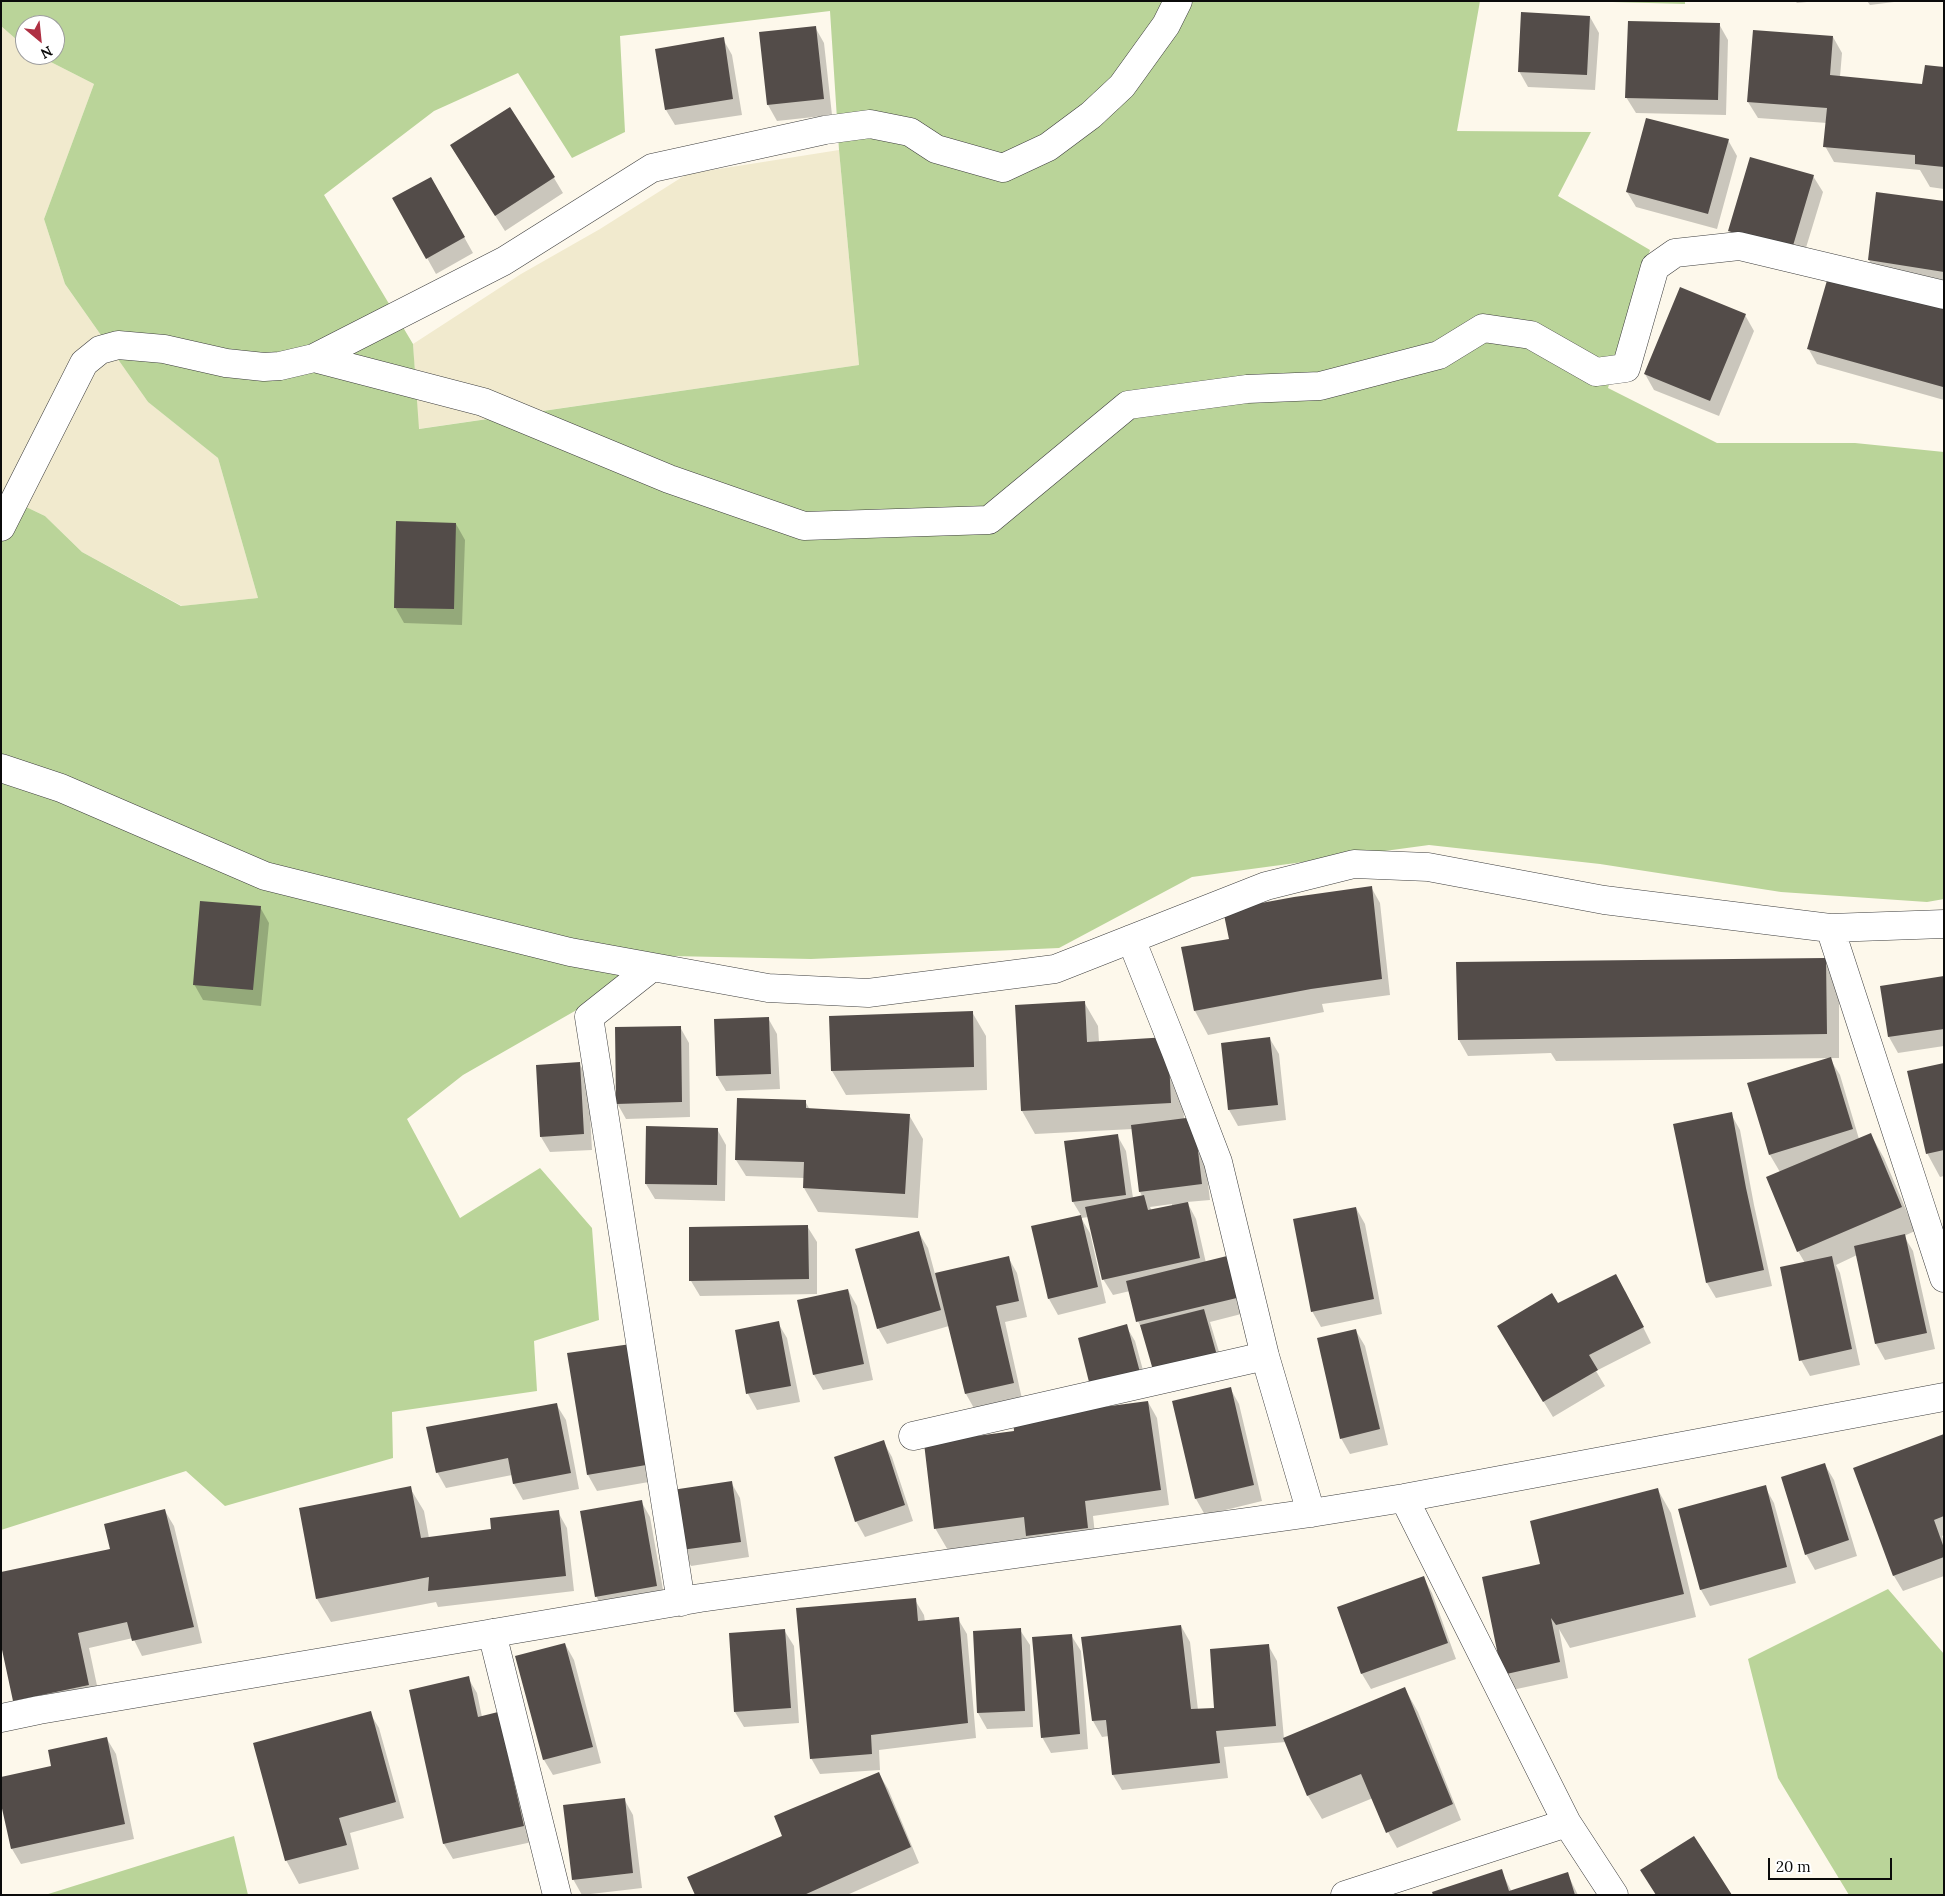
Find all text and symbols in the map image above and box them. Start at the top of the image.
north arrow [15,15,65,65]
text: N [38,42,56,63]
scale bar [1770,1848,1894,1880]
text: 20 m [1776,1857,1811,1876]

